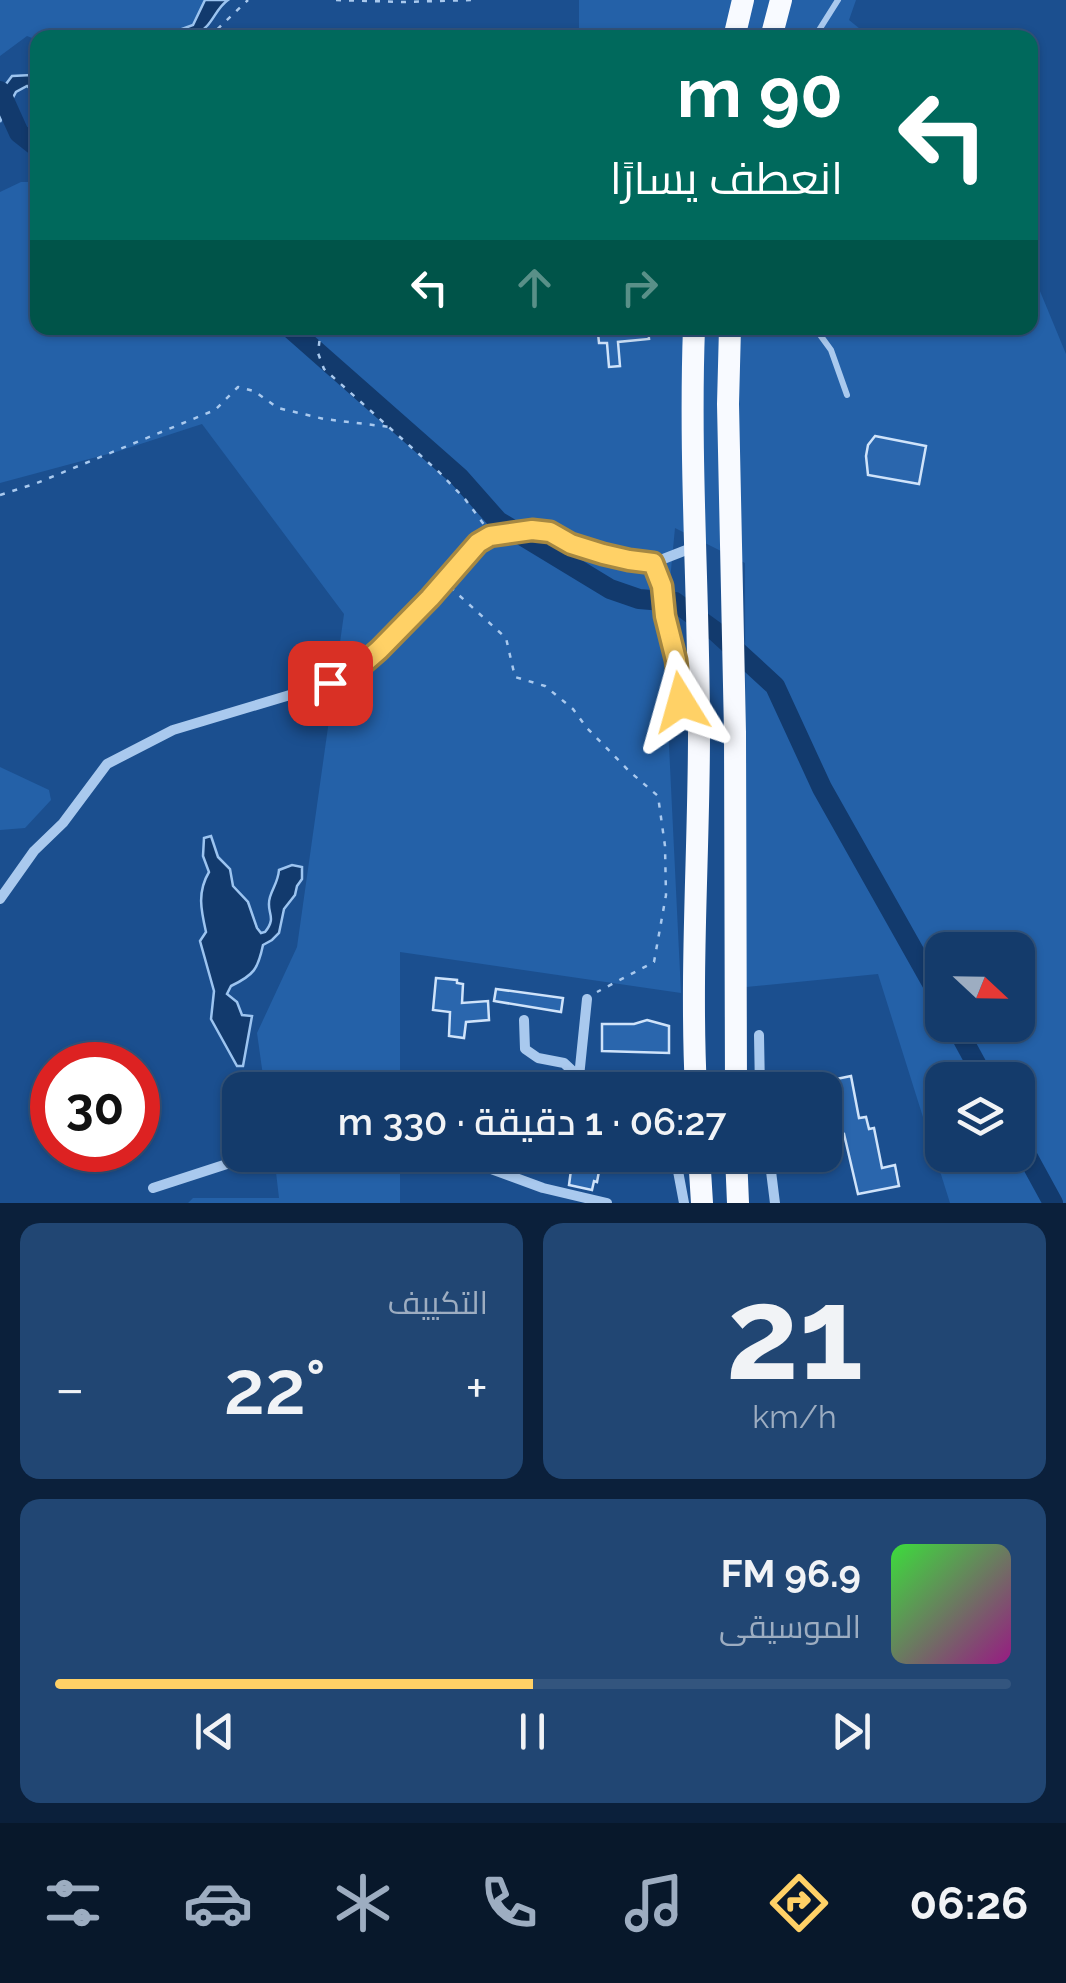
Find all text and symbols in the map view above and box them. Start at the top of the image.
text: 90 m [677,51,843,133]
icon: left [878,70,1008,200]
text: انعطف يسارًا [610,152,843,205]
icon: left [402,260,457,315]
icon: ahead [507,260,562,315]
icon: right [612,260,667,315]
pin [288,641,373,726]
position arrow [629,650,733,754]
icon: arrive [303,656,358,711]
north arrow [925,932,1035,1042]
map controls [925,932,1035,1172]
speed limit sign: 30 [30,1042,160,1172]
button: layers [925,1062,1035,1172]
text: 06:27 · 1 دقيقة · 330 m [338,1099,726,1144]
text: 21 [726,1257,863,1409]
text: التكييف [388,1284,488,1321]
text: 22° [224,1343,326,1432]
text: − [55,1356,85,1421]
text: + [465,1356,488,1421]
text: km/h [752,1398,837,1435]
text: 96.9 FM [721,1551,861,1596]
text: الموسيقى [719,1608,861,1645]
icon: previous [187,1704,242,1759]
icon: pause [505,1704,560,1759]
icon: next [824,1704,879,1759]
icon: filters [38,1868,108,1938]
icon: car [183,1868,253,1938]
icon: climate [328,1868,398,1938]
icon: phone [474,1868,544,1938]
icon: music [619,1868,689,1938]
icon: directions [764,1868,834,1938]
text: 06:26 [910,1877,1028,1930]

